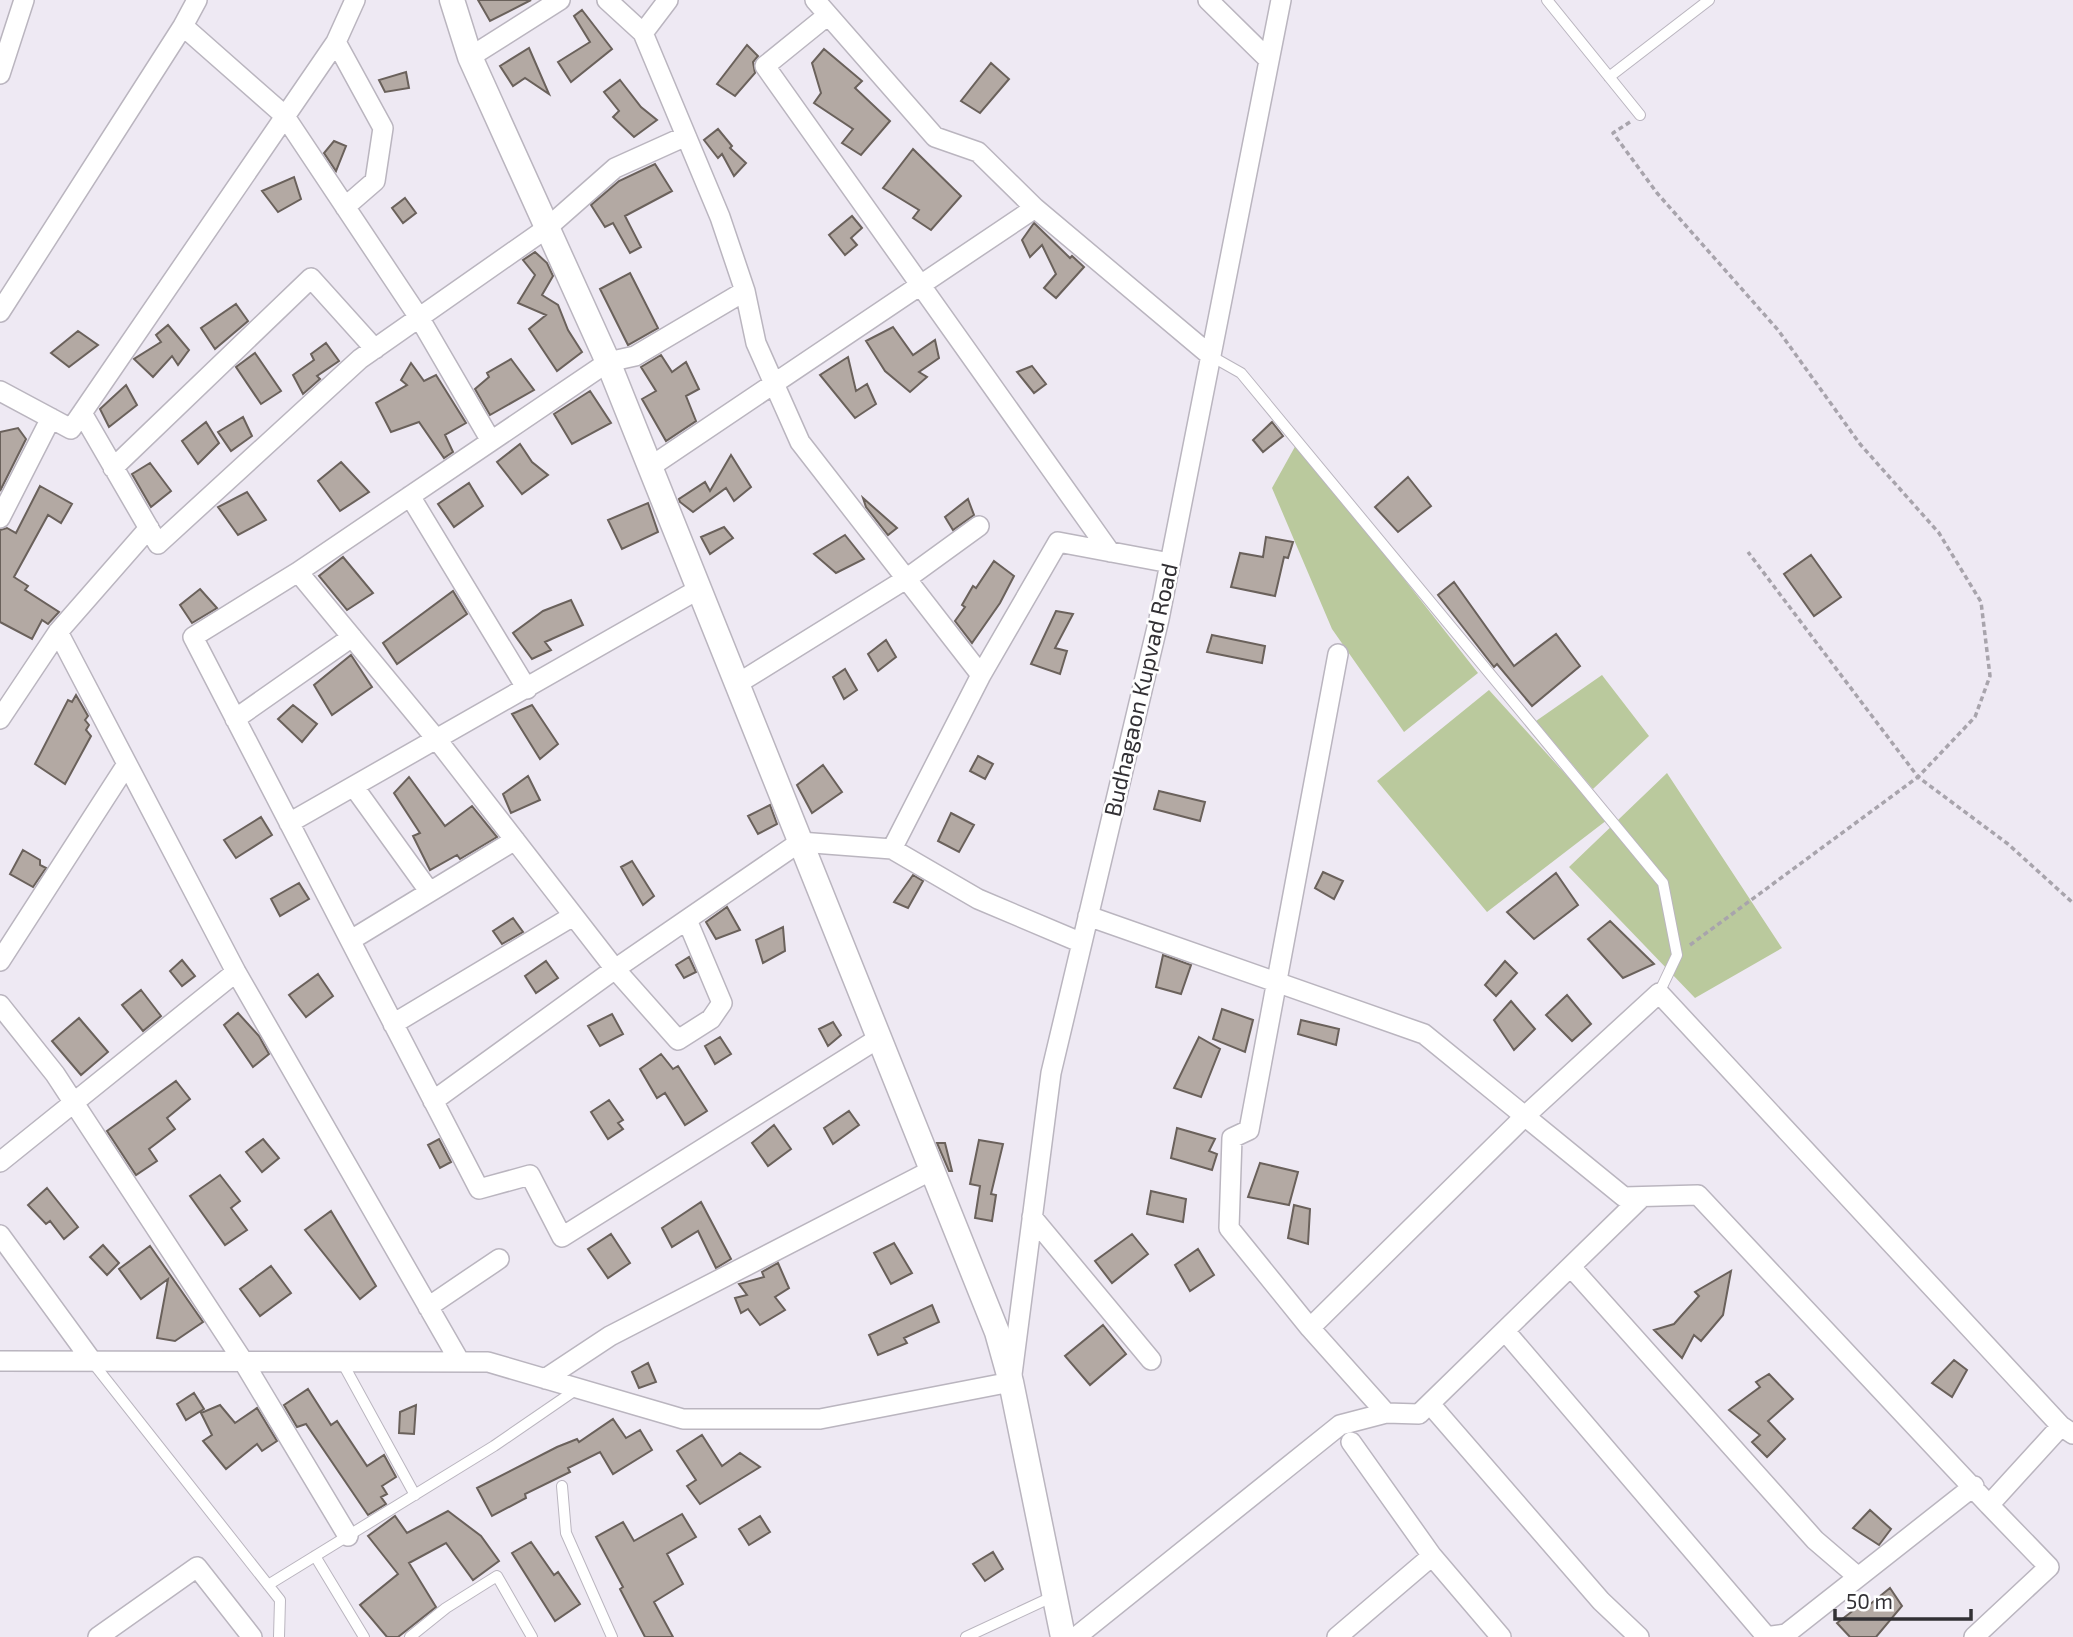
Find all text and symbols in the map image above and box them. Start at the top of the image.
street label: Budhagaon Kupvad Road [1097,560,1183,819]
scale bar [1835,1578,1972,1622]
text: 50 m [1846,1588,1893,1613]

